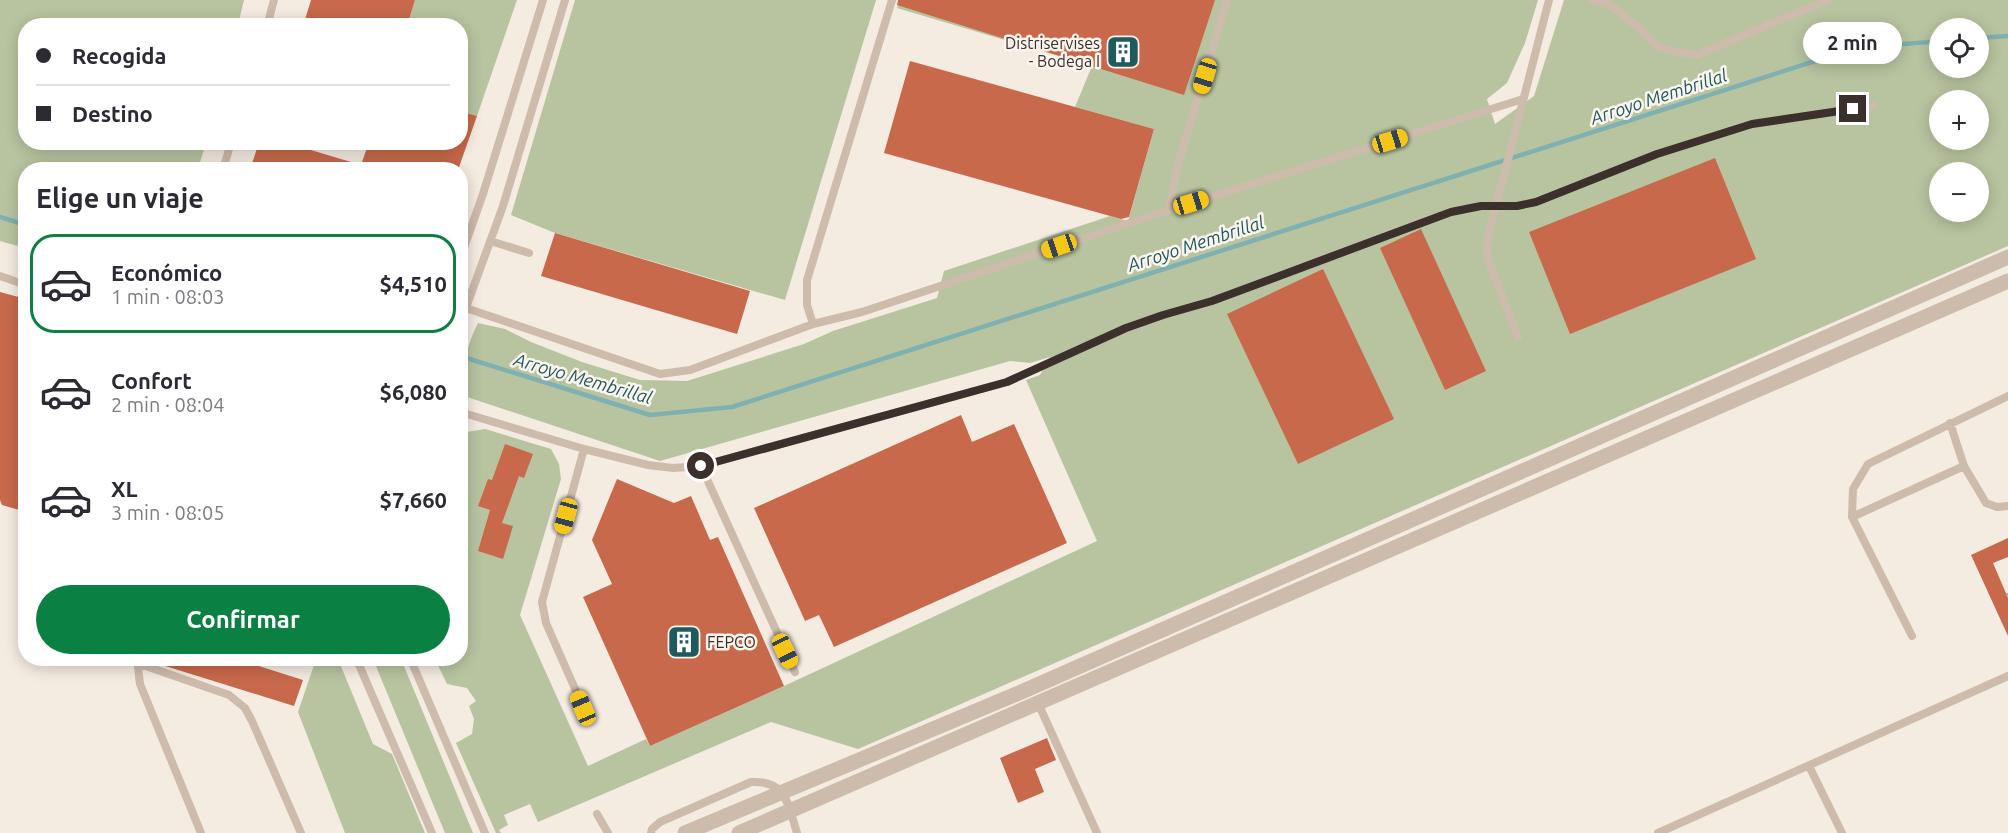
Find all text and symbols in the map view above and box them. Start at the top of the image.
map controls [1929,18,1989,222]
button: locate [1929,18,1989,78]
callout: 2 min [1804,22,1902,64]
text: 2 min [1827,31,1878,54]
place label: Distriservises - Bodega I [1005,34,1100,70]
building icon: Distriservises - Bodega I [1105,34,1141,70]
text: Recogida [72,43,167,68]
car [1191,56,1219,96]
water label: Arroyo Membrillal [1587,65,1730,128]
button: + [1929,90,1989,150]
route end [1839,95,1866,122]
text: Destino [72,101,153,126]
car [1370,127,1410,155]
button: − [1929,162,1989,222]
text: Elige un viaje [36,183,204,213]
car [1171,189,1211,217]
water label: Arroyo Membrillal [1124,212,1267,275]
car [1039,232,1079,260]
icon: car [39,257,93,311]
text: Económico [111,260,222,285]
text: $4,510 [380,271,447,296]
text: 1 min · 08:03 [111,285,225,308]
water label: Arroyo Membrillal [511,349,655,407]
icon: car [39,365,93,419]
text: Confort [111,368,192,393]
text: $6,080 [380,379,447,404]
text: 2 min · 08:04 [111,393,225,416]
route start [687,452,714,479]
icon: car [39,473,93,527]
text: XL [111,476,138,501]
text: $7,660 [380,487,447,512]
car [553,496,579,536]
text: 3 min · 08:05 [111,501,225,524]
button: Confirmar [36,585,450,654]
building icon: FEPCO [666,624,702,660]
car [769,631,801,671]
place label: FEPCO [707,633,756,651]
car [568,688,598,728]

